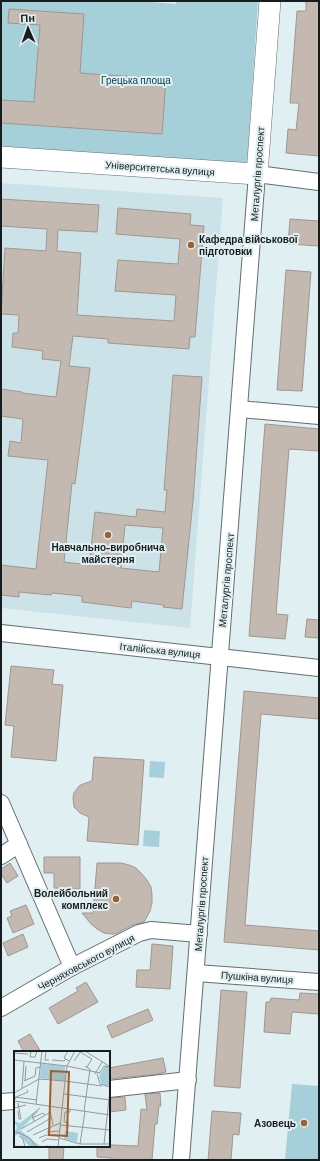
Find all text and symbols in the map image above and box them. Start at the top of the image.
north arrow [8,8,48,48]
text: Пн [20,11,35,24]
park label: Грецька площа [101,74,171,86]
street label: Металургів проспект [248,126,266,222]
street label: Університетська вулиця [105,158,215,178]
place label: Кафедра військової підготовки [199,233,298,257]
marker: Кафедра військової підготовки [186,240,196,250]
marker: Навчально-виробнича майстерня [103,530,113,540]
street label: Металургів проспект [216,532,236,628]
place label: Навчально-виробнича майстерня [52,541,165,565]
street label: Італійська вулиця [119,640,201,660]
street label: Металургів проспект [192,856,210,952]
place label: Волейбольний комплекс [34,887,108,911]
marker: Волейбольний комплекс [111,894,121,904]
street label: Черняховського вулиця [35,931,137,993]
street label: Пушкіна вулиця [221,968,293,986]
inset map [14,1051,110,1147]
place label: Азовець [254,1117,296,1129]
marker: Азовець [299,1118,309,1128]

